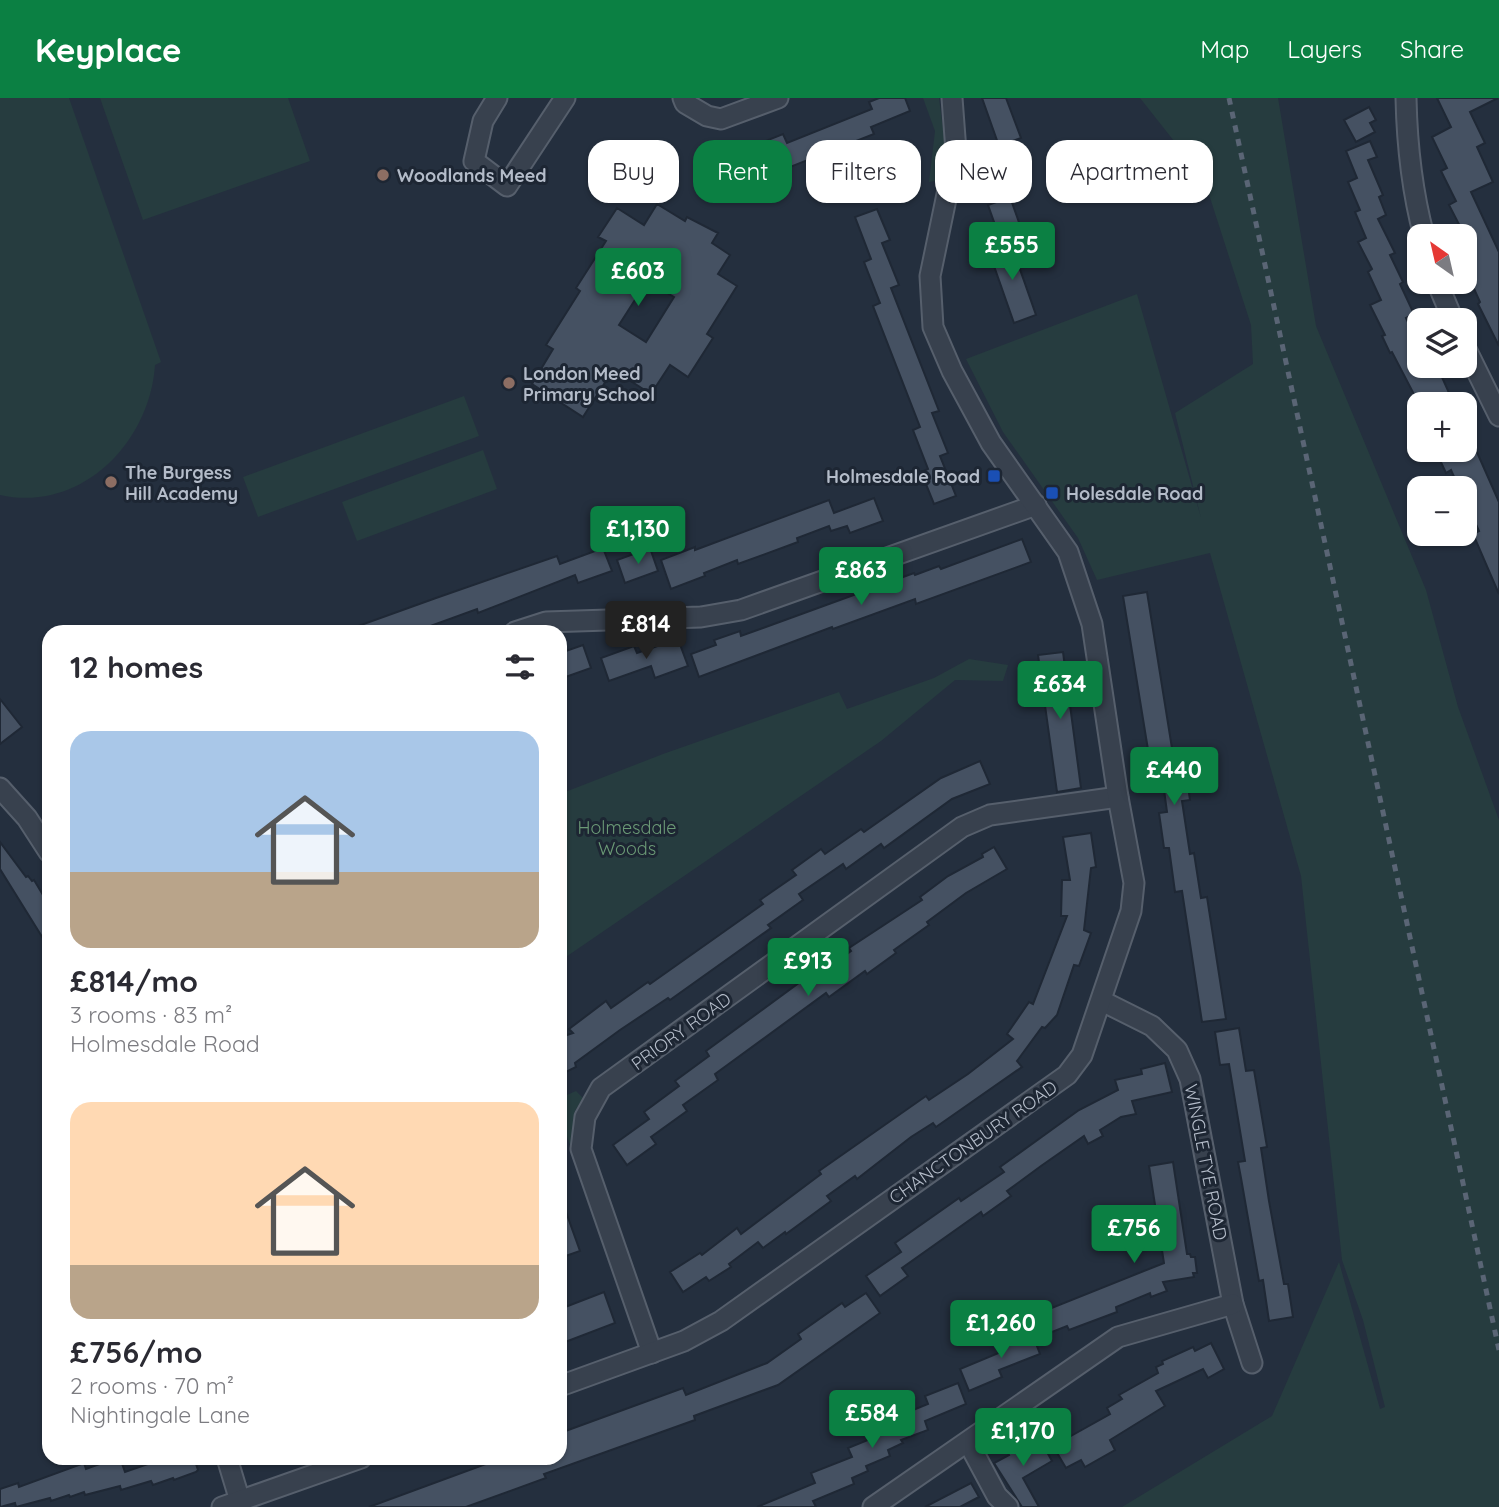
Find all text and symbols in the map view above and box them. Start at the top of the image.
text: Keyplace [35,29,182,70]
text: Map [1200,34,1249,64]
text: Layers [1287,34,1362,64]
text: Share [1400,34,1464,64]
chip: Buy [588,140,679,203]
chip: Rent [693,140,792,203]
chip: Filters [806,140,921,203]
chip: New [935,140,1032,203]
chip: Apartment [1046,140,1213,203]
place label: Woodlands Meed [397,164,547,187]
marker: Woodlands Meed [375,167,391,183]
pin: £555 [971,222,1053,282]
north arrow [1407,224,1477,294]
map controls [1407,224,1477,546]
text: £555 [985,230,1039,259]
pin: £603 [597,248,679,308]
text: £603 [611,256,665,285]
button: layers [1407,308,1477,378]
place label: London Meed Primary School [523,362,655,406]
marker: London Meed Primary School [501,375,517,391]
button: + [1407,392,1477,462]
place label: The Burgess Hill Academy [125,461,238,505]
place label: Holmesdale Road [826,465,980,488]
marker: Holmesdale Road [986,468,1002,484]
marker: The Burgess Hill Academy [103,474,119,490]
button: − [1407,476,1477,546]
place label: Holesdale Road [1066,482,1203,505]
marker: Holesdale Road [1044,485,1060,501]
pin: £1,130 [581,506,695,566]
text: £1,130 [606,514,670,543]
pin: £863 [820,547,902,607]
text: £863 [835,555,887,584]
pin: £814 [605,602,687,661]
text: £814 [621,609,671,638]
text: 12 homes [70,648,203,686]
icon: filters [501,648,539,686]
pin: £634 [1019,662,1101,721]
text: £634 [1034,669,1086,698]
pin: £440 [1133,748,1215,807]
text: £440 [1146,755,1202,784]
icon: home [242,777,368,903]
park label: Holmesdale Woods [578,816,676,860]
pin: £913 [767,939,849,998]
text: £913 [784,946,832,975]
text: £814/mo [70,962,198,1000]
street label: PRIORY ROAD [627,987,736,1075]
text: 3 rooms · 83 m² [70,1000,232,1029]
text: Holmesdale Road [70,1029,260,1058]
street label: CHANCTONBURY ROAD [884,1075,1062,1209]
street label: WINGLE TYE ROAD [1180,1082,1232,1242]
icon: home [242,1148,368,1274]
pin: £756 [1093,1206,1175,1265]
text: £756 [1108,1213,1160,1242]
pin: £1,260 [944,1300,1058,1360]
text: £1,260 [966,1308,1036,1337]
text: £756/mo [70,1333,202,1371]
text: 2 rooms · 70 m² [70,1371,234,1400]
pin: £584 [831,1390,913,1450]
text: £584 [845,1398,899,1427]
text: Nightingale Lane [70,1400,250,1429]
pin: £1,170 [966,1408,1080,1468]
text: £1,170 [991,1416,1055,1445]

